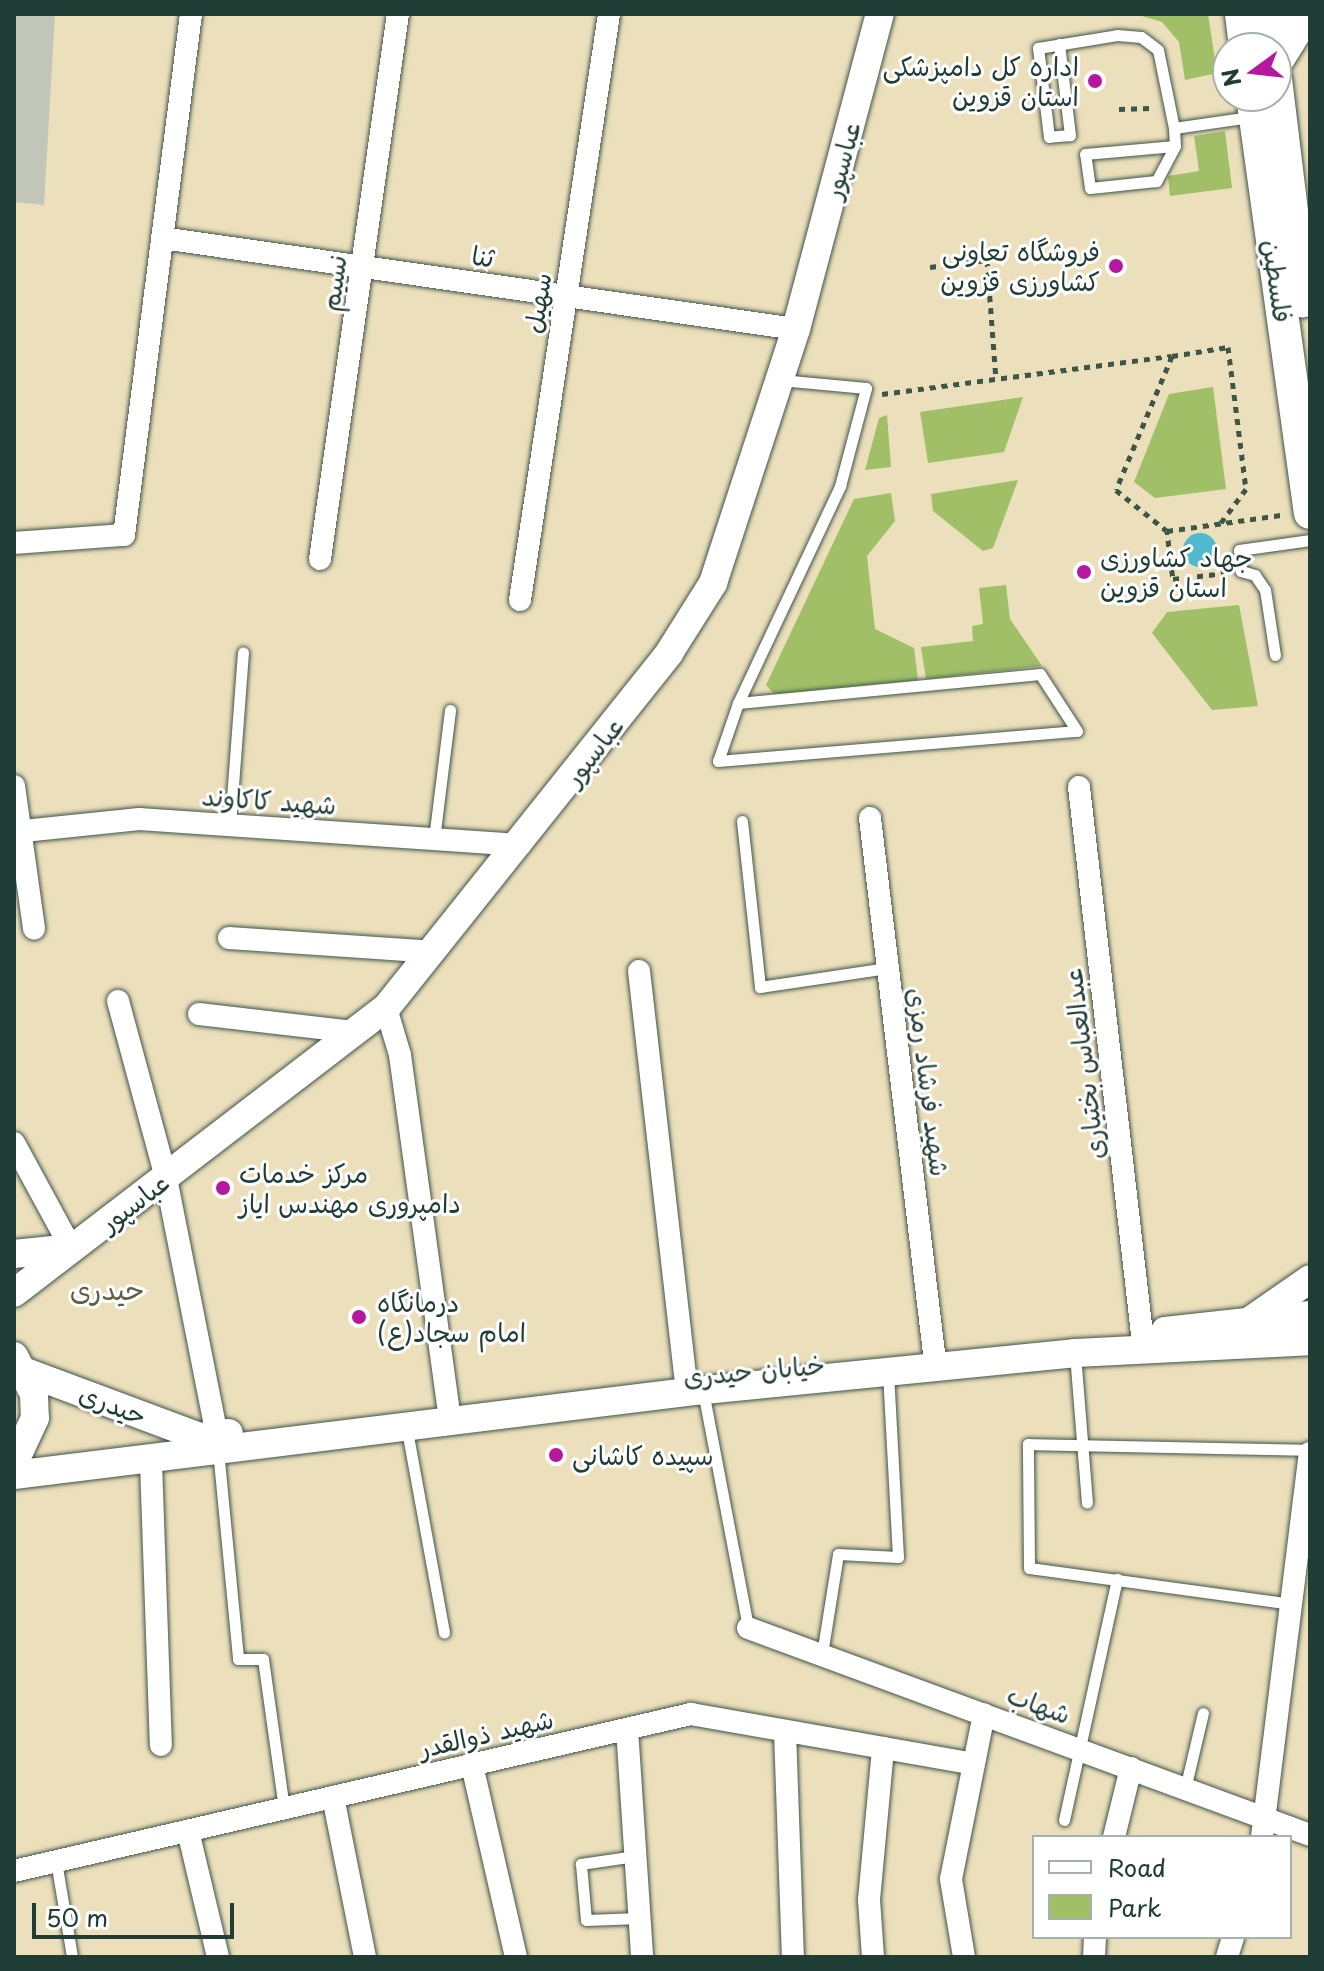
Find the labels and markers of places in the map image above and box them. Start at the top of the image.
place label: اداره کل دامپزشکی استان قزوین [882,50,1079,112]
marker: اداره کل دامپزشکی استان قزوین [1086,72,1104,90]
place label: فروشگاه تعاونی کشاورزی قزوین [940,235,1100,296]
marker: فروشگاه تعاونی کشاورزی قزوین [1107,257,1125,275]
place label: جهاد کشاورزی استان قزوین [1100,541,1253,602]
marker: جهاد کشاورزی استان قزوین [1075,563,1093,581]
place label: مرکز خدمات دامپروری مهندس ایاز [239,1157,461,1218]
marker: مرکز خدمات دامپروری مهندس ایاز [214,1179,232,1197]
place label: درمانگاه امام سجاد(ع) [377,1286,526,1348]
marker: درمانگاه امام سجاد(ع) [348,1306,370,1328]
place label: سپیده کاشانی [572,1439,714,1471]
marker: سپیده کاشانی [547,1446,565,1464]

